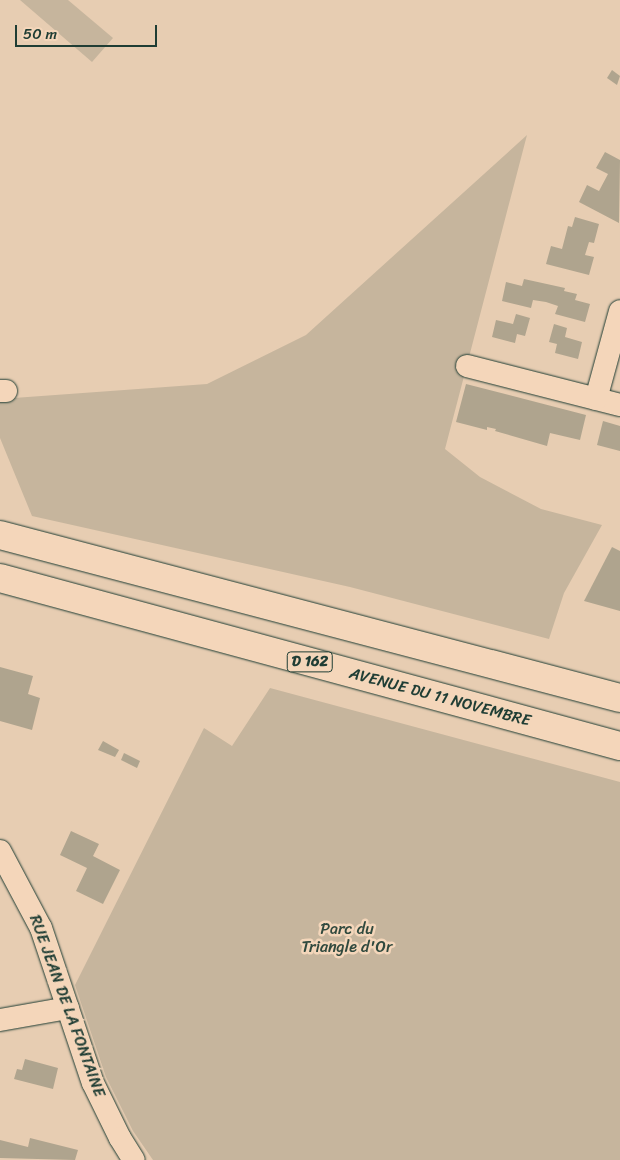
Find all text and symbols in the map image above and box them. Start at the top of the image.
scale bar [18,15,160,47]
text: 50 m [23,21,57,47]
road number: D 162 [286,650,334,674]
street label: AVENUE DU 11 NOVEMBRE [347,664,533,730]
street label: RUE JEAN DE LA FONTAINE [25,913,109,1099]
park label: Parc du Triangle d'Or [302,919,392,957]

